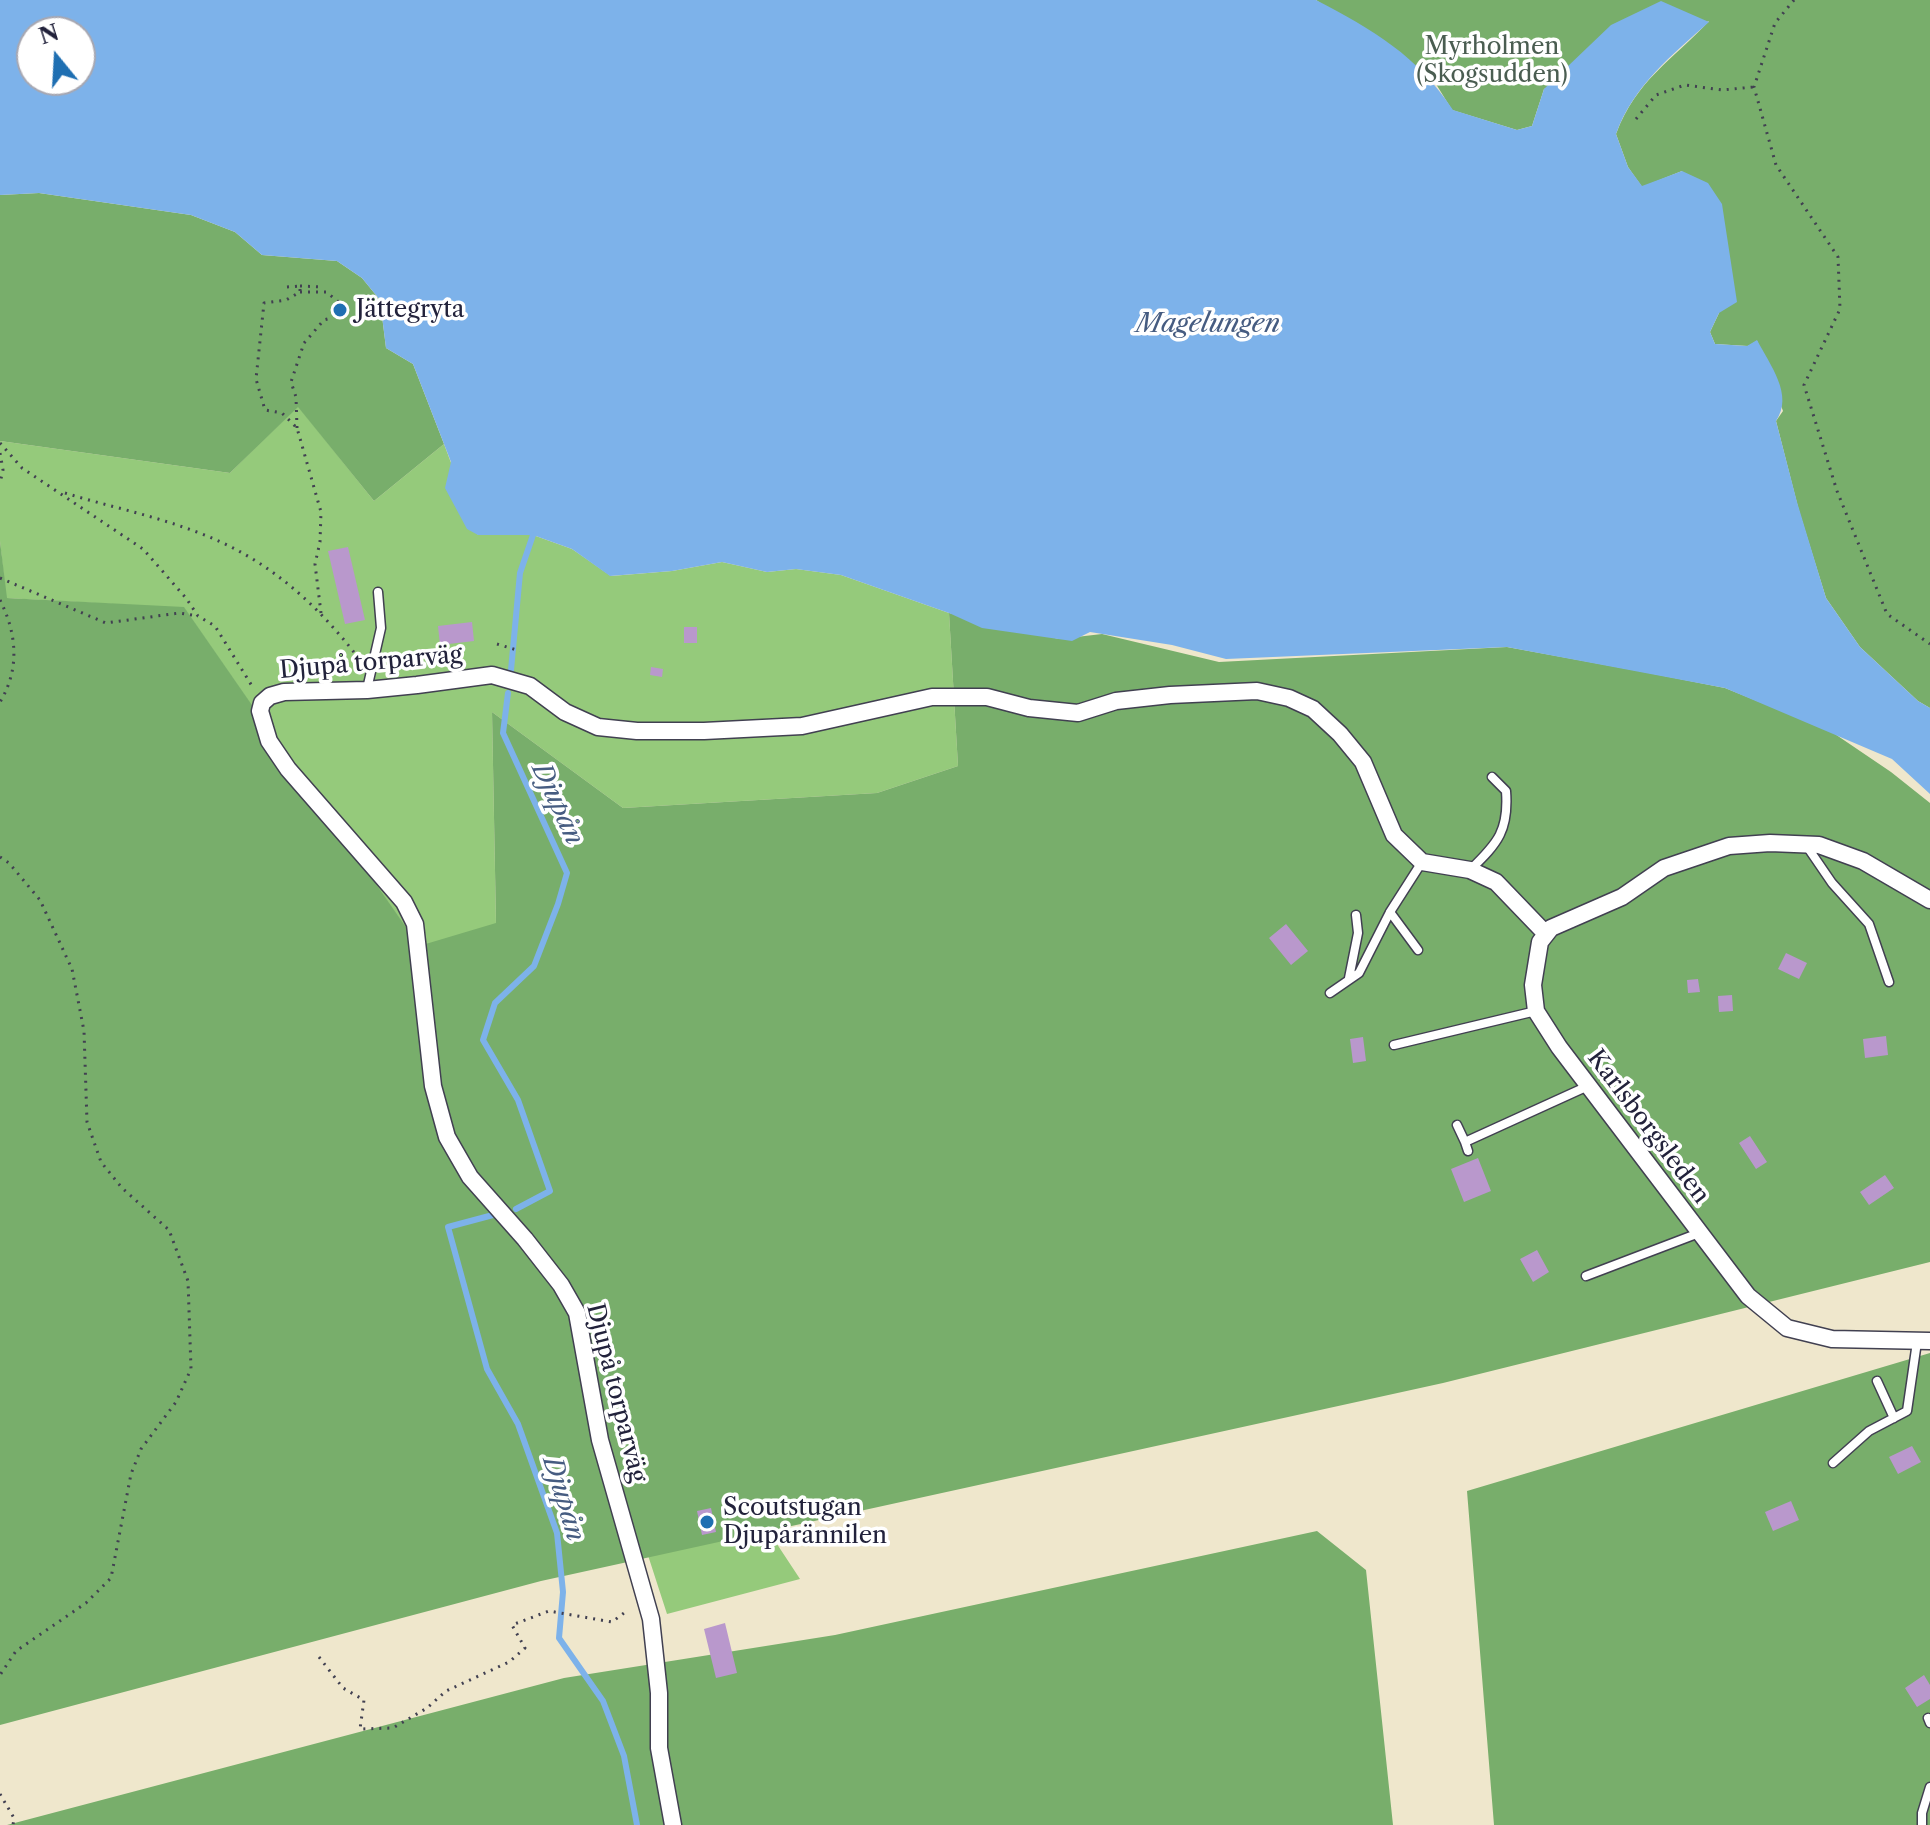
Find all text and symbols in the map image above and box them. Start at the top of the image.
north arrow [16,16,96,96]
text: N [36,19,62,50]
park label: Myrholmen (Skogsudden) [1416,33,1568,89]
place label: Jättegryta [356,296,465,324]
marker: Jättegryta [331,301,349,319]
water label: Magelungen [1136,308,1280,340]
street label: Djupå torparväg [278,641,464,685]
water label: Djupån [524,758,590,850]
street label: Karlsborgsleden [1581,1044,1715,1210]
street label: Djupå torparväg [580,1301,652,1485]
water label: Djupån [535,1453,591,1545]
place label: Scoutstugan Djupårännilen [723,1494,887,1550]
marker: Scoutstugan Djupårännilen [698,1513,716,1531]

